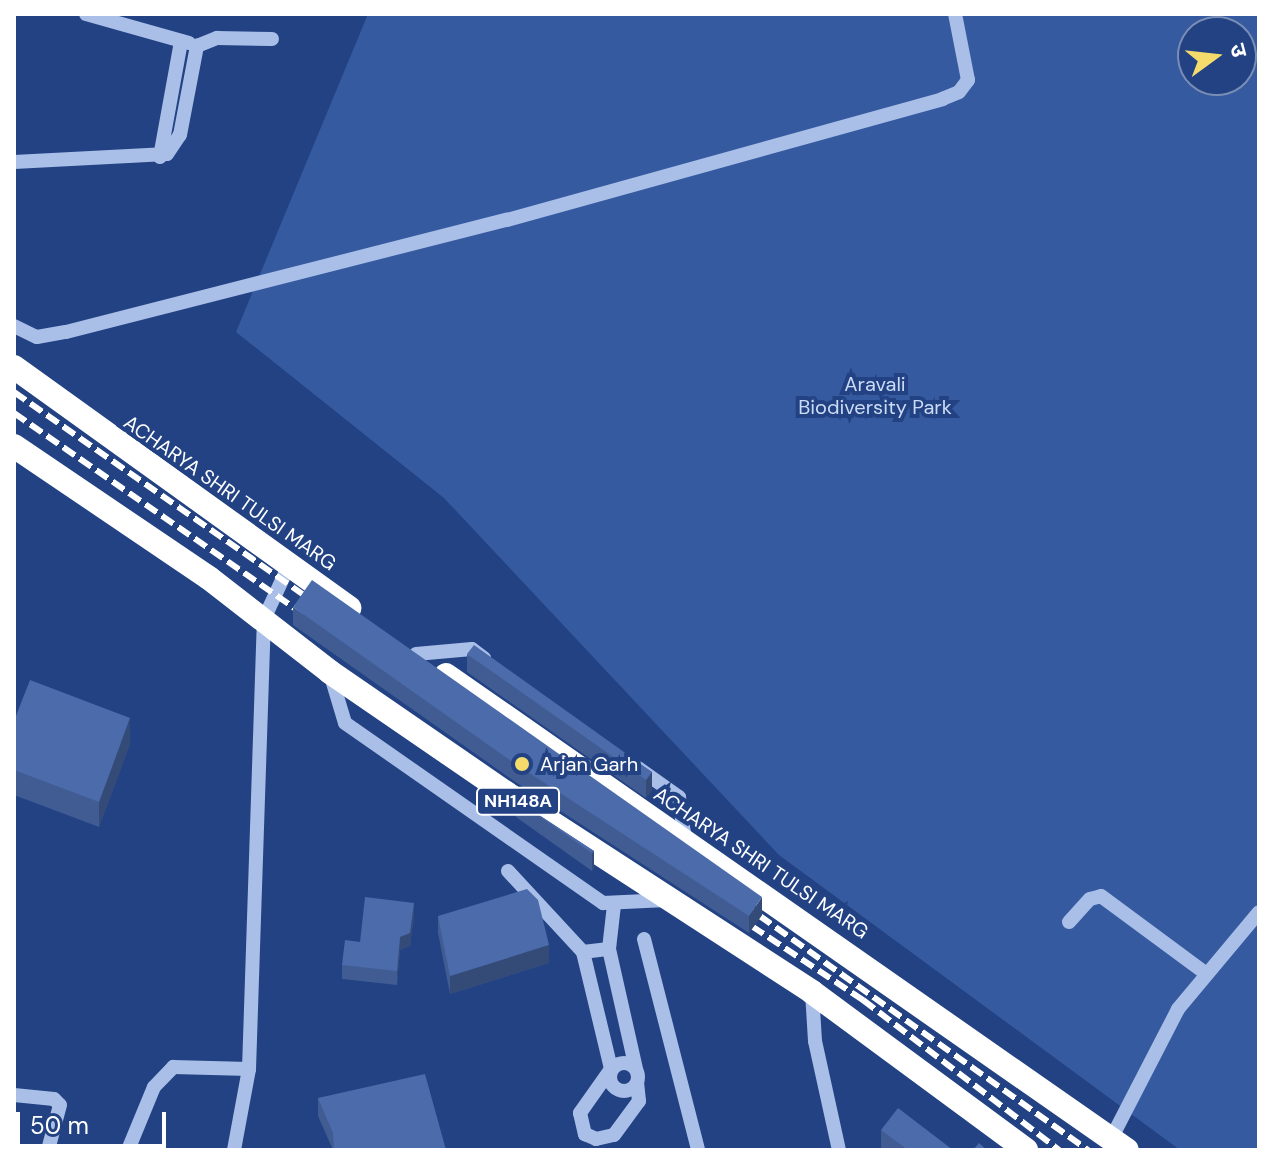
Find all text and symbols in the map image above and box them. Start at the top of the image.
north arrow [1177,16,1257,96]
text: उ [1223,40,1254,60]
park label: Aravali Biodiversity Park [798,373,952,420]
street label: ACHARYA SHRI TULSI MARG [119,410,341,576]
place label: Arjan Garh [540,752,638,776]
marker: Arjan Garh [511,753,533,775]
street label: ACHARYA SHRI TULSI MARG [649,782,873,944]
road number: NH148A [476,787,560,815]
scale bar [20,1096,170,1146]
text: 50 m [30,1110,89,1141]

